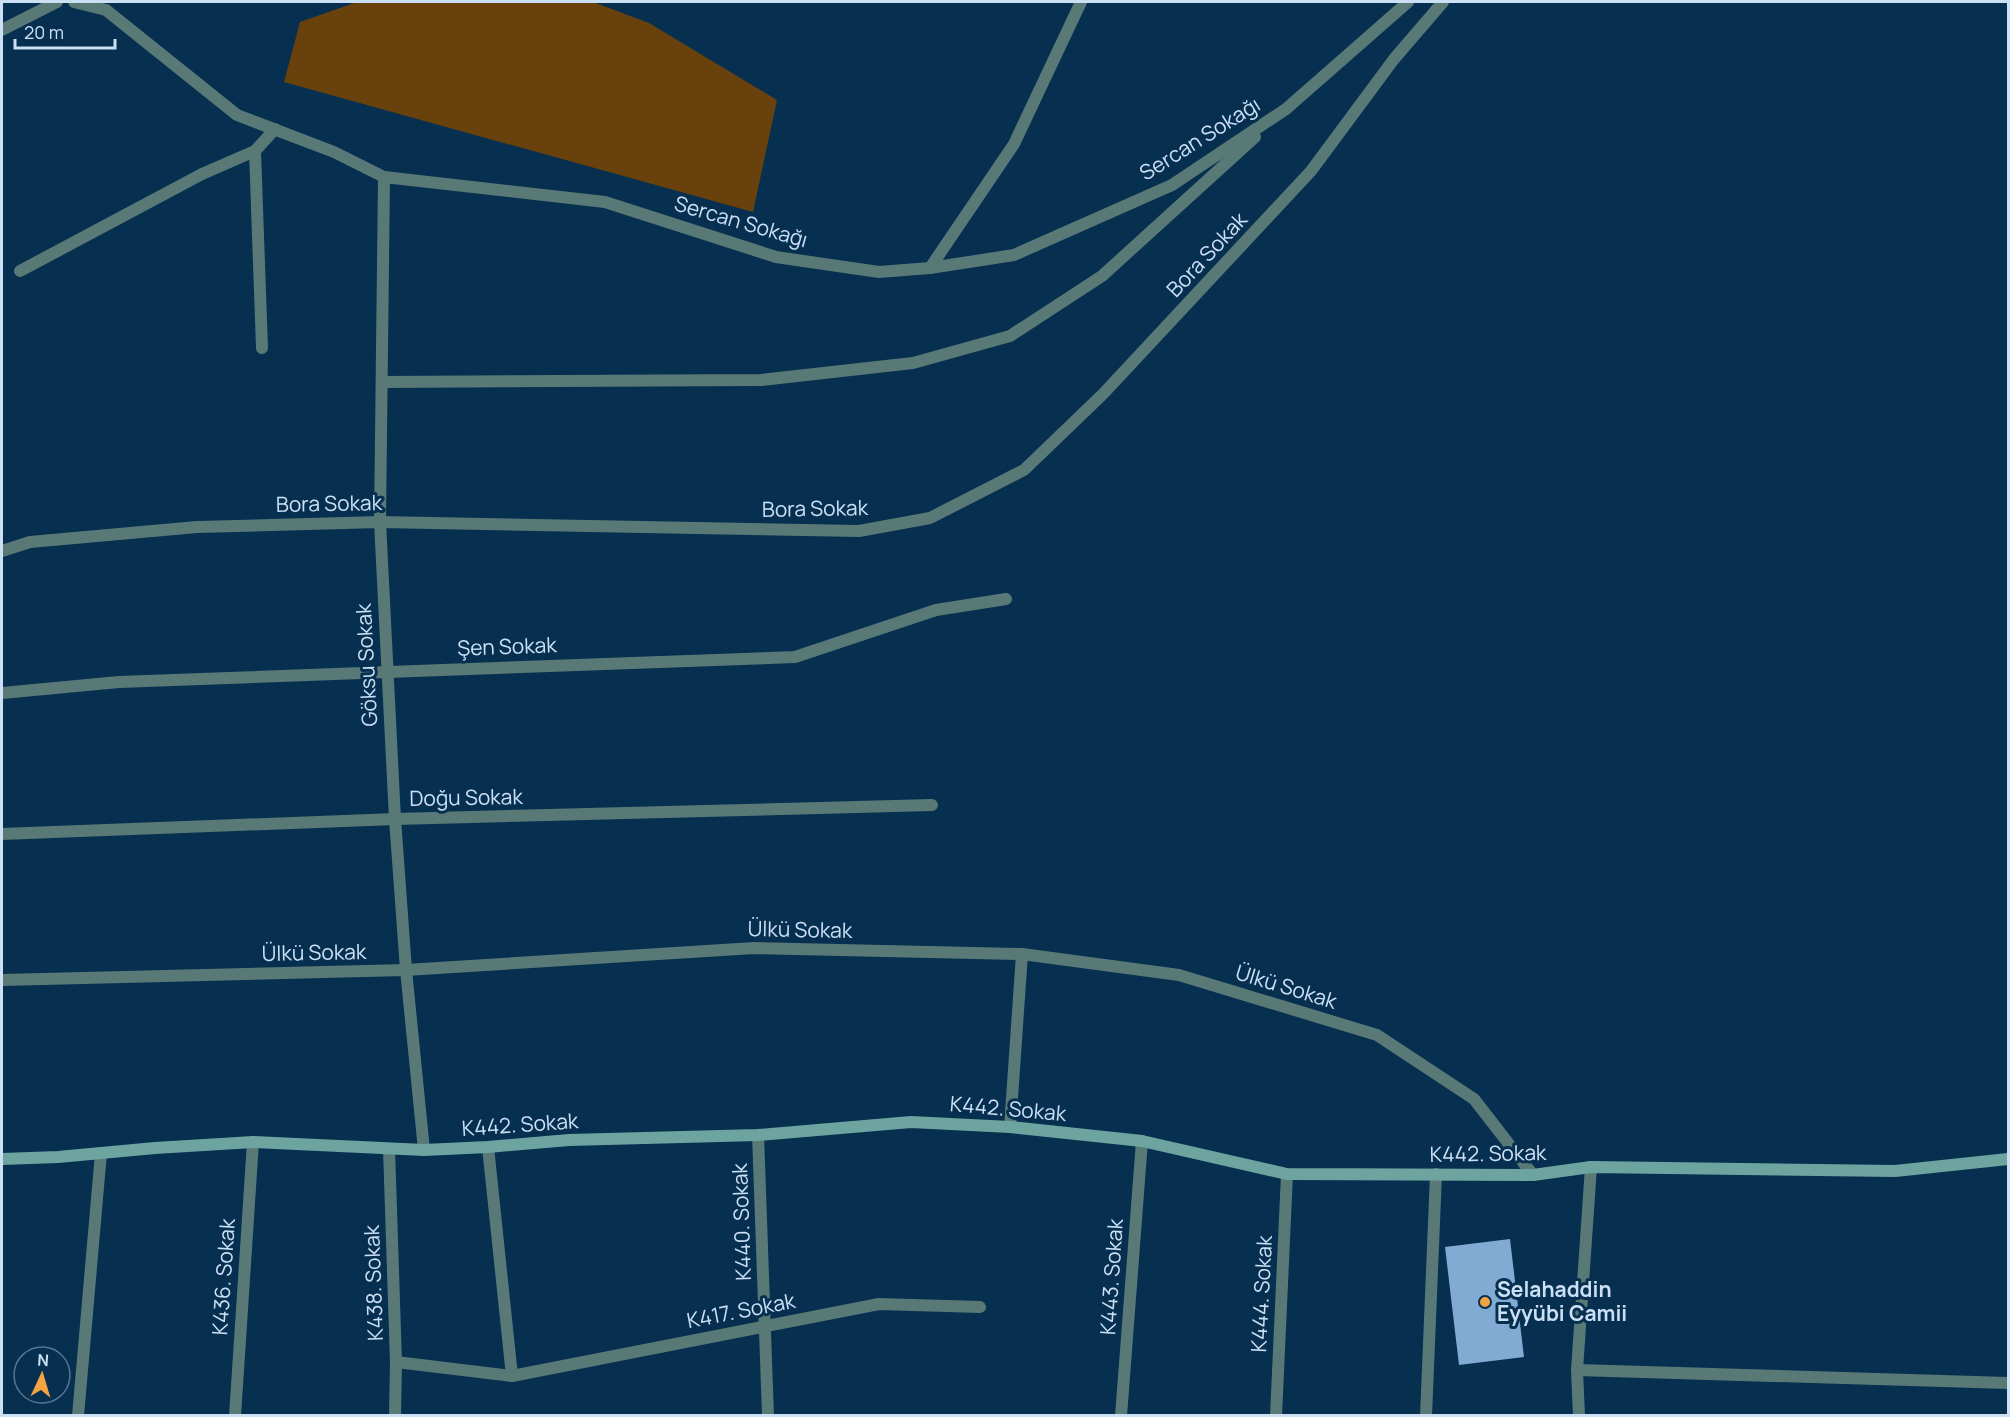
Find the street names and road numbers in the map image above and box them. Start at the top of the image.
street label: Sercan Sokağı [1134,90,1265,186]
street label: Sercan Sokağı [671,189,811,253]
street label: Bora Sokak [1160,206,1253,303]
street label: Bora Sokak [276,488,383,518]
street label: Bora Sokak [762,493,869,523]
street label: Göksu Sokak [349,602,383,727]
street label: Şen Sokak [457,630,558,662]
street label: Doğu Sokak [409,782,524,812]
street label: Ülkü Sokak [747,914,853,944]
street label: Ülkü Sokak [261,937,367,967]
street label: Ülkü Sokak [1232,957,1341,1015]
street label: K442. Sokak [949,1089,1068,1127]
street label: K442. Sokak [461,1106,580,1142]
street label: K442. Sokak [1429,1138,1547,1168]
street label: K440. Sokak [725,1162,757,1281]
street label: K436. Sokak [205,1217,241,1336]
street label: K443. Sokak [1093,1217,1129,1336]
street label: K438. Sokak [357,1224,389,1342]
street label: K444. Sokak [1244,1234,1278,1353]
street label: K417. Sokak [684,1286,798,1334]

